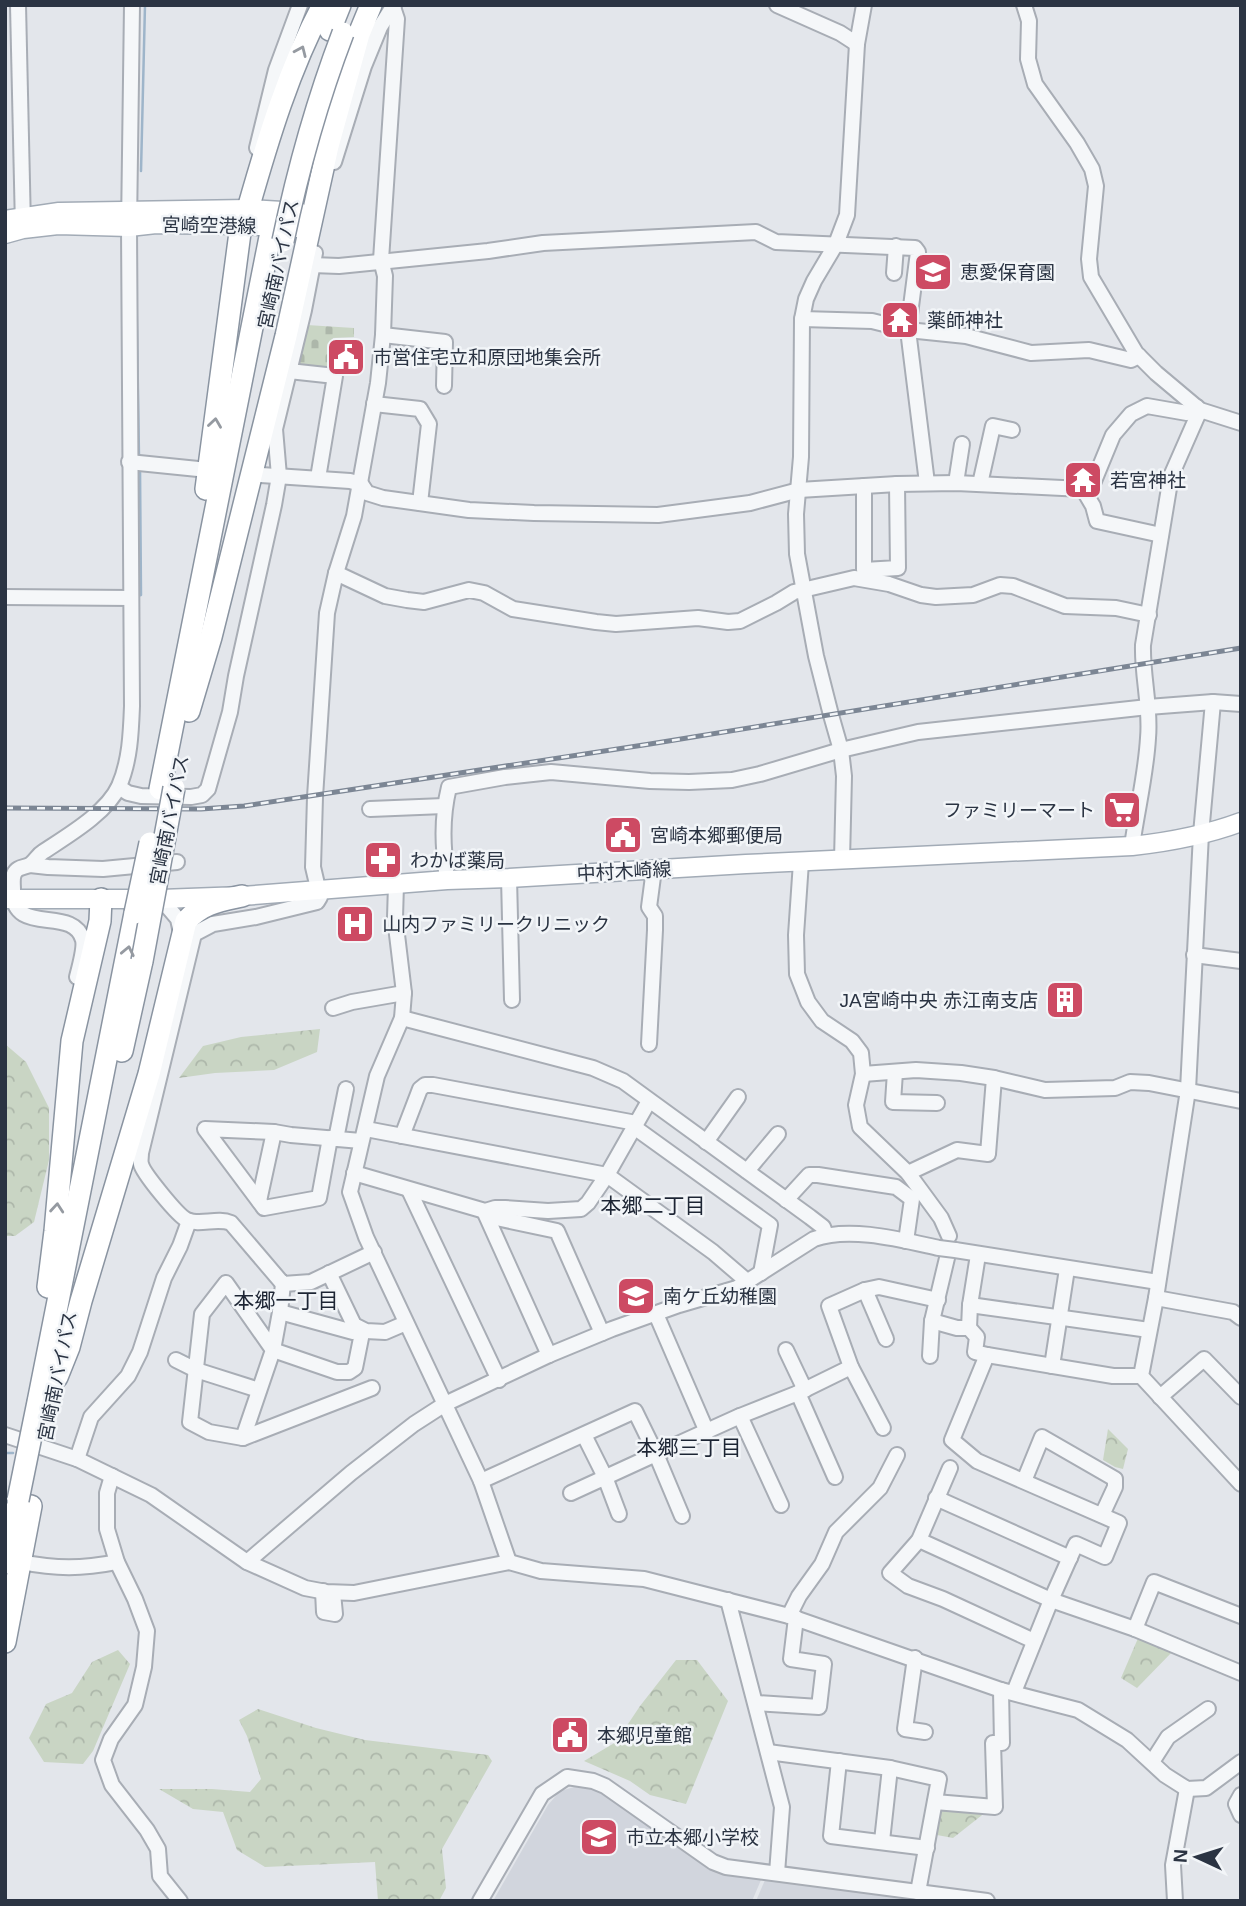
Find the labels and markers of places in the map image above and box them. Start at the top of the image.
school or university icon: 恵愛保育園 [912,251,954,293]
place label: 恵愛保育園 [960,262,1055,283]
temple icon: 薬師神社 [879,299,921,341]
place label: 薬師神社 [927,310,1003,331]
public building icon: 市営住宅立和原団地集会所 [325,336,367,378]
place label: 市営住宅立和原団地集会所 [373,347,601,368]
temple icon: 若宮神社 [1062,459,1104,501]
place label: 若宮神社 [1110,470,1186,491]
supermarket icon: ファミリーマート [1101,789,1143,831]
place label: ファミリーマート [943,800,1095,821]
public building icon: 宮崎本郷郵便局 [602,814,644,856]
place label: 宮崎本郷郵便局 [650,825,783,846]
pharmacy icon: わかば薬局 [362,839,404,881]
place label: わかば薬局 [410,850,505,871]
hospital icon: 山内ファミリークリニック [334,903,376,945]
place label: 山内ファミリークリニック [382,914,610,935]
building icon: JA宮崎中央 赤江南支店 [1044,979,1086,1021]
place label: JA宮崎中央 赤江南支店 [840,990,1038,1011]
school or university icon: 南ケ丘幼稚園 [615,1275,657,1317]
place label: 南ケ丘幼稚園 [663,1286,777,1307]
public building icon: 本郷児童館 [549,1714,591,1756]
place label: 本郷児童館 [597,1725,692,1746]
school or university icon: 市立本郷小学校 [578,1816,620,1858]
place label: 市立本郷小学校 [626,1827,759,1848]

